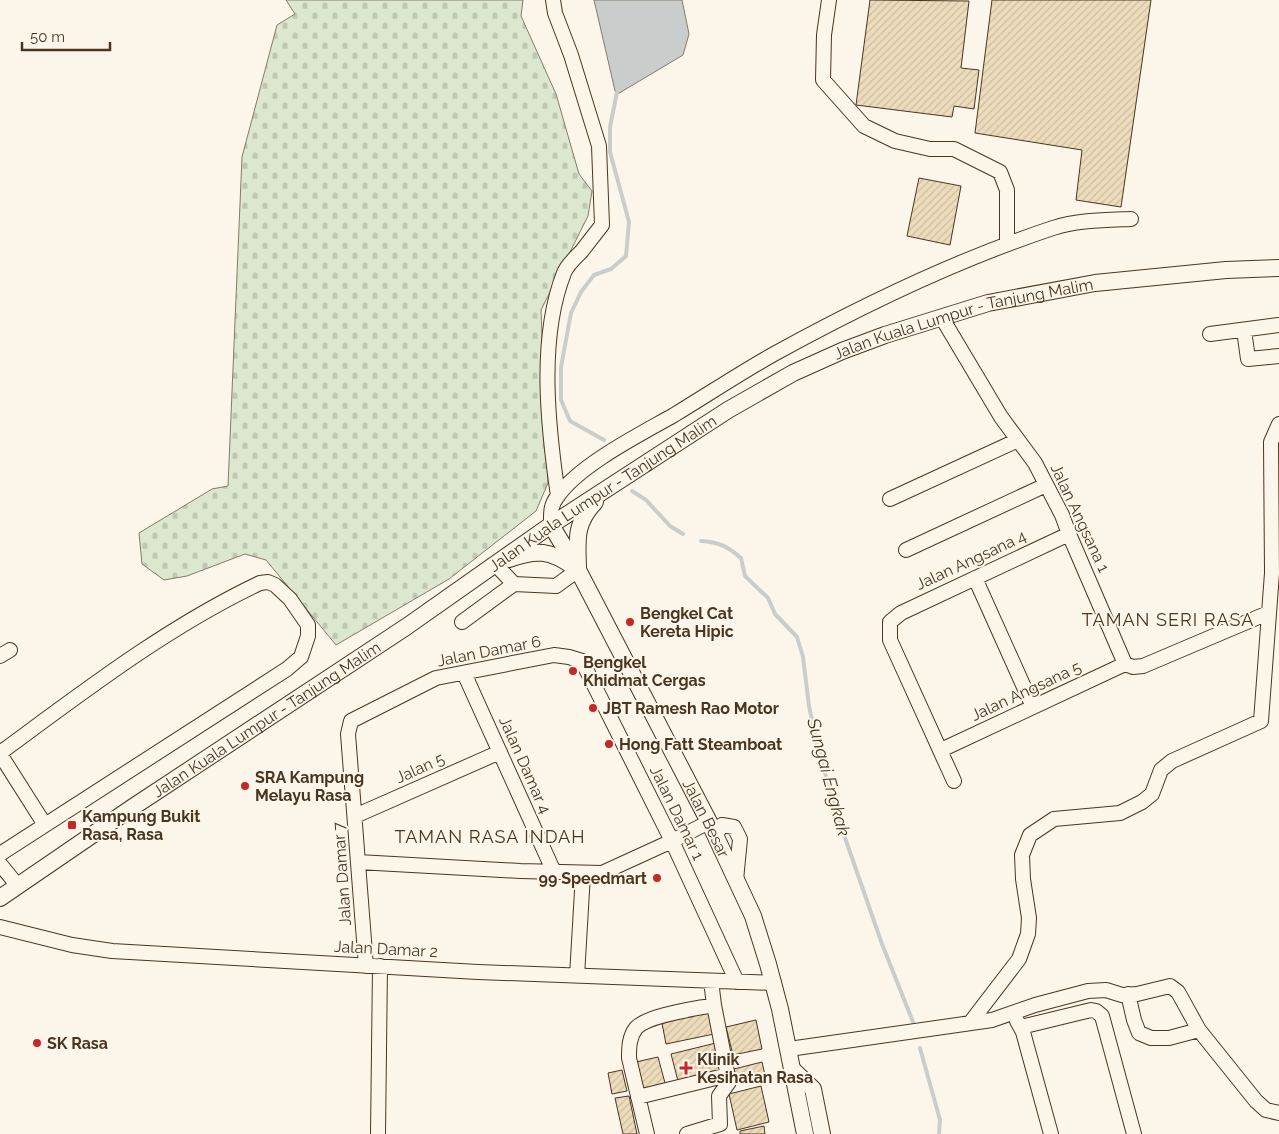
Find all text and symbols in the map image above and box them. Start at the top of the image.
scale bar [22,20,110,52]
text: 50 m [30,28,65,46]
street label: Jalan Kuala Lumpur - Tanjung Malim [830,274,1095,363]
street label: Jalan Kuala Lumpur - Tanjung Malim [485,411,720,575]
street label: Jalan Angsana 1 [1047,461,1114,575]
street label: Jalan Angsana 4 [913,526,1029,594]
place label: Bengkel Cat Kereta Hipic [640,604,734,641]
district label: TAMAN SERI RASA [1082,609,1254,630]
marker: Bengkel Cat Kereta Hipic [624,616,636,628]
street label: Jalan Damar 6 [436,632,542,670]
street label: Jalan Kuala Lumpur - Tanjung Malim [149,637,384,801]
place label: Bengkel Khidmat Cergas [583,653,706,690]
street label: Jalan Angsana 5 [968,657,1084,725]
marker: Bengkel Khidmat Cergas [567,665,579,677]
place label: JBT Ramesh Rao Motor [603,699,779,718]
marker: JBT Ramesh Rao Motor [587,702,599,714]
street label: Jalan Damar 4 [495,713,555,817]
water label: Sungai Engkak [803,715,855,839]
place label: Hong Fatt Steamboat [619,735,782,754]
marker: Hong Fatt Steamboat [603,738,615,750]
street label: Jalan 5 [393,749,448,787]
street label: Jalan Damar 1 [646,763,708,863]
place label: SRA Kampung Melayu Rasa [255,768,364,805]
street label: Jalan Besar [679,776,734,861]
marker: SRA Kampung Melayu Rasa [239,780,251,792]
place label: Kampung Bukit Rasa, Rasa [82,807,200,844]
marker: Kampung Bukit Rasa, Rasa [66,819,78,831]
street label: Jalan Damar 7 [329,821,355,927]
district label: TAMAN RASA INDAH [394,826,586,847]
place label: 99 Speedmart [539,869,647,888]
marker: 99 Speedmart [651,872,663,884]
street label: Jalan Damar 2 [334,937,438,961]
place label: SK Rasa [47,1034,108,1053]
marker: SK Rasa [31,1037,43,1049]
place label: Klinik Kesihatan Rasa [697,1050,813,1087]
marker: Klinik Kesihatan Rasa [679,1061,693,1075]

